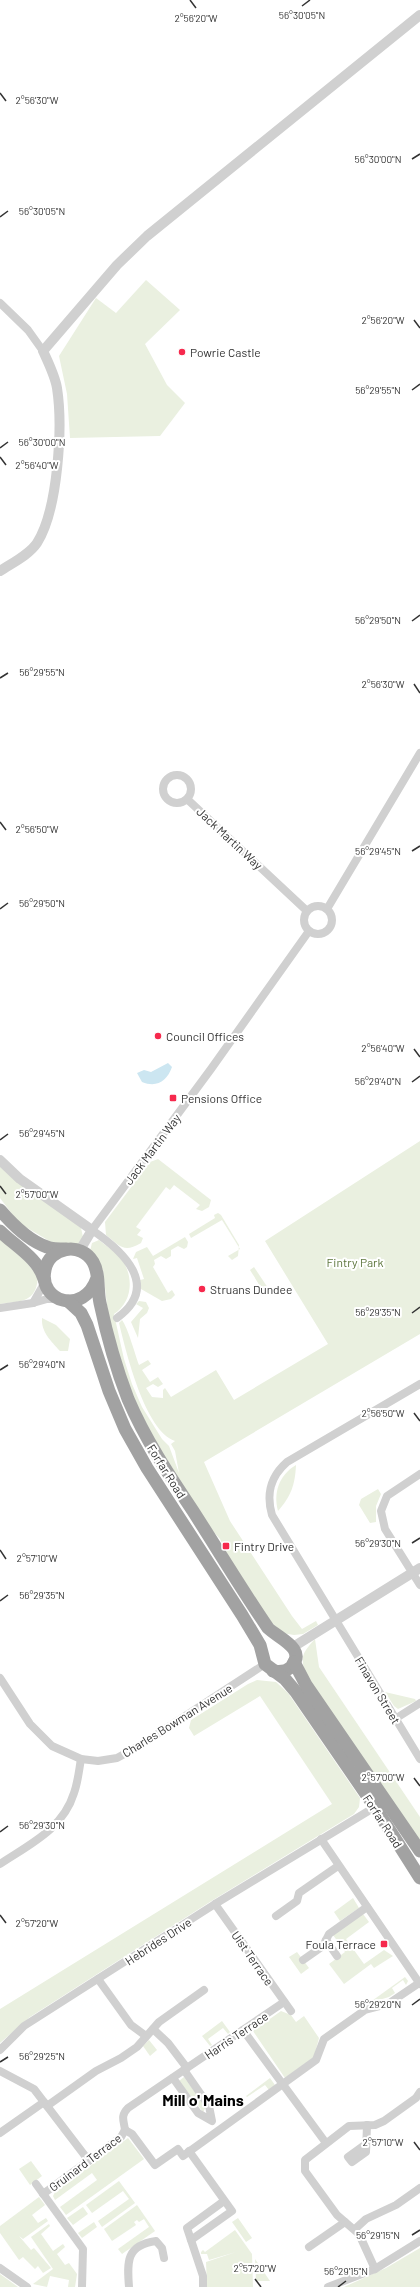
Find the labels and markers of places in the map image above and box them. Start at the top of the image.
place label: Powrie Castle [190,345,261,359]
marker: Powrie Castle [177,347,187,357]
place label: Council Offices [166,1029,244,1043]
marker: Council Offices [153,1031,163,1041]
place label: Pensions Office [181,1091,262,1105]
marker: Pensions Office [168,1093,178,1103]
place label: Struans Dundee [210,1282,292,1296]
marker: Struans Dundee [197,1284,207,1294]
place label: Fintry Drive [234,1539,294,1553]
marker: Fintry Drive [221,1541,231,1551]
place label: Foula Terrace [306,1937,376,1951]
marker: Foula Terrace [379,1939,389,1949]

